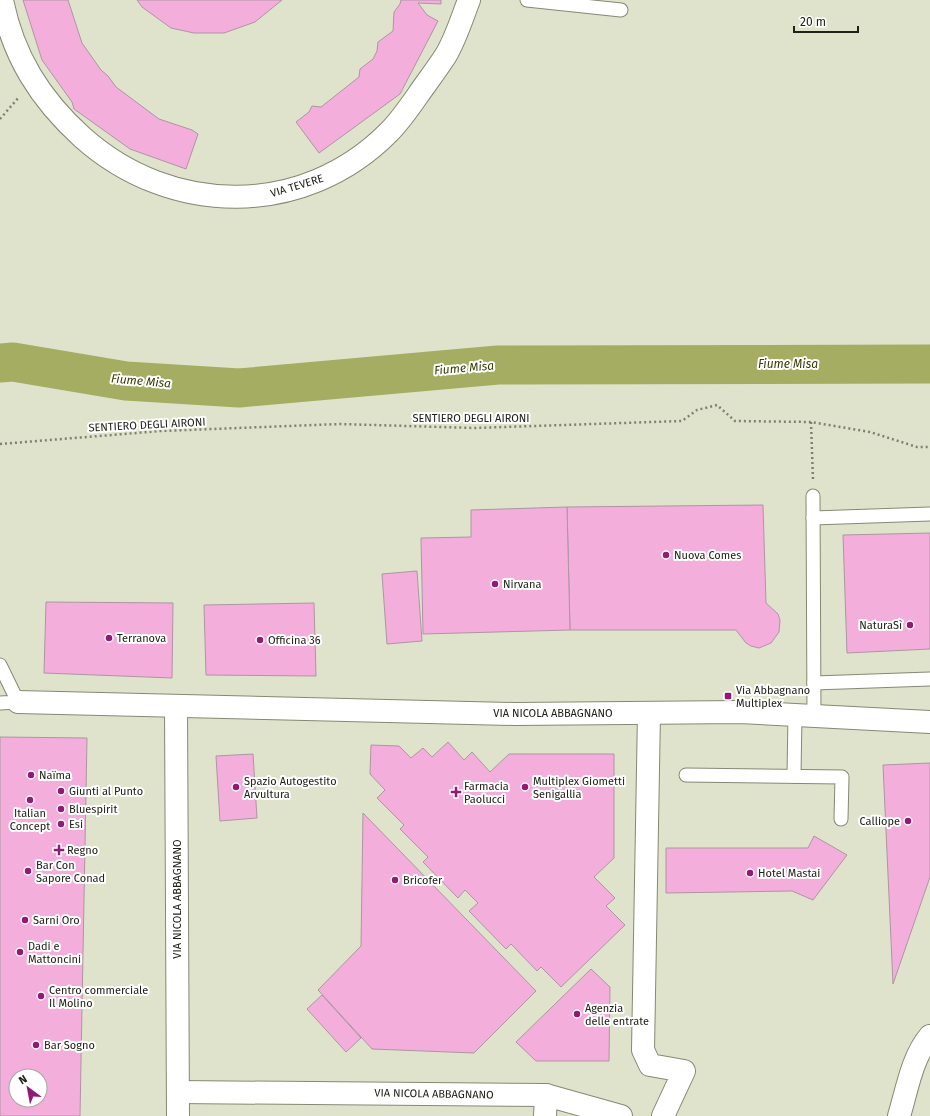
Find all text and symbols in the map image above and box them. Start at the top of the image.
scale bar [794,8,858,34]
text: 20 m [800,15,826,29]
street label: VIA TEVERE [269,172,325,200]
water label: Fiume Misa [758,357,818,371]
water label: Fiume Misa [433,358,495,378]
water label: Fiume Misa [110,371,172,391]
street label: SENTIERO DEGLI AIRONI [412,412,530,425]
street label: SENTIERO DEGLI AIRONI [88,415,206,435]
place label: Nuova Comes [674,549,741,562]
marker: Nuova Comes [661,550,671,560]
place label: Nirvana [503,578,542,591]
marker: Nirvana [490,579,500,589]
place label: NaturaSì [859,619,902,632]
marker: NaturaSì [905,620,915,630]
place label: Terranova [117,632,166,645]
marker: Terranova [104,633,114,643]
place label: Officina 36 [268,634,321,647]
marker: Officina 36 [255,635,265,645]
place label: Via Abbagnano Multiplex [736,684,810,710]
marker: Via Abbagnano Multiplex [723,691,733,701]
street label: VIA NICOLA ABBAGNANO [493,707,613,720]
place label: Naïma [39,769,71,782]
marker: Naïma [26,770,36,780]
place label: Spazio Autogestito Arvultura [244,775,337,801]
place label: Multiplex Giometti Senigallia [533,775,625,801]
place label: Farmacia Paolucci [464,780,509,806]
marker: Spazio Autogestito Arvultura [231,782,241,792]
marker: Multiplex Giometti Senigallia [520,782,530,792]
place label: Giunti al Punto [69,785,143,798]
marker: Giunti al Punto [56,786,66,796]
marker: Farmacia Paolucci [451,787,461,797]
marker: Italian Concept [25,795,35,805]
place label: Bluespirit [69,803,117,816]
marker: Bluespirit [56,804,66,814]
place label: Italian Concept [10,807,50,833]
place label: Calliope [860,815,900,828]
marker: Calliope [903,816,913,826]
place label: Esi [69,818,83,831]
marker: Esi [56,819,66,829]
street label: VIA NICOLA ABBAGNANO [171,839,184,959]
place label: Regno [67,844,98,857]
marker: Regno [54,845,64,855]
place label: Bar Con Sapore Conad [36,859,105,885]
marker: Bar Con Sapore Conad [23,866,33,876]
place label: Hotel Mastai [758,867,820,880]
marker: Hotel Mastai [745,868,755,878]
place label: Bricofer [403,874,443,887]
marker: Bricofer [390,875,400,885]
place label: Sarni Oro [33,914,80,927]
marker: Sarni Oro [20,915,30,925]
place label: Dadi e Mattoncini [28,940,81,966]
marker: Dadi e Mattoncini [15,947,25,957]
place label: Centro commerciale Il Molino [49,984,148,1010]
marker: Centro commerciale Il Molino [36,991,46,1001]
place label: Agenzia delle entrate [585,1002,649,1028]
marker: Agenzia delle entrate [572,1009,582,1019]
place label: Bar Sogno [44,1039,95,1052]
marker: Bar Sogno [31,1040,41,1050]
north arrow [8,1068,48,1108]
text: N [16,1072,30,1087]
street label: VIA NICOLA ABBAGNANO [374,1086,494,1102]

